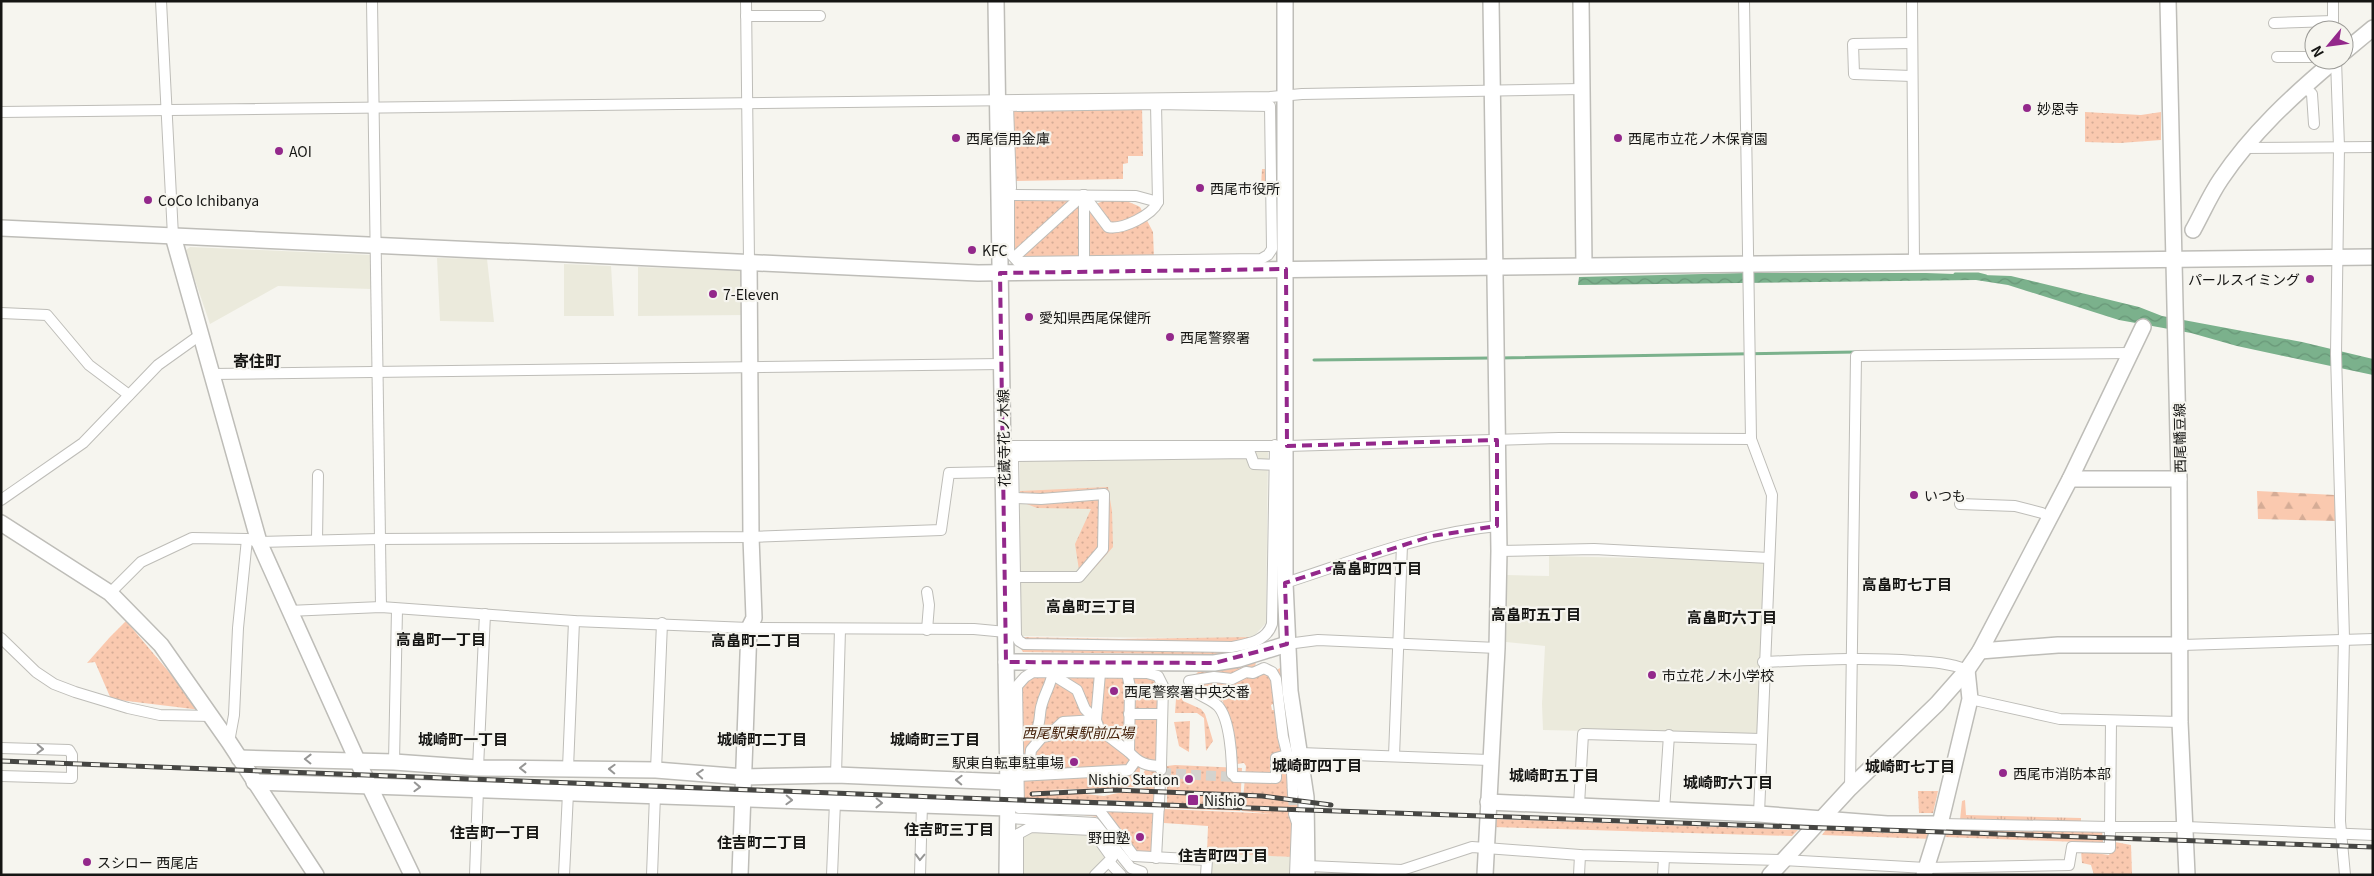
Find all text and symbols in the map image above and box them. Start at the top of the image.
north arrow [2304,20,2354,70]
text: N [2305,42,2328,61]
place label: 妙恩寺 [2037,98,2079,118]
marker: 妙恩寺 [2021,102,2033,114]
place label: 西尾信用金庫 [966,128,1050,148]
place label: 西尾市立花ノ木保育園 [1628,128,1768,148]
marker: 西尾信用金庫 [950,132,962,144]
marker: 西尾市立花ノ木保育園 [1612,132,1624,144]
place label: AOI [289,141,312,161]
marker: AOI [273,145,285,157]
place label: 西尾市役所 [1210,178,1280,198]
marker: 西尾市役所 [1194,182,1206,194]
place label: CoCo Ichibanya [158,190,259,210]
marker: CoCo Ichibanya [142,194,154,206]
place label: KFC [982,240,1008,260]
marker: KFC [966,244,978,256]
place label: パールスイミング [2188,269,2300,289]
marker: パールスイミング [2304,273,2316,285]
place label: 7-Eleven [723,284,779,304]
marker: 7-Eleven [707,288,719,300]
place label: 愛知県西尾保健所 [1039,307,1151,327]
marker: 愛知県西尾保健所 [1023,311,1035,323]
place label: 西尾警察署 [1180,327,1250,347]
marker: 西尾警察署 [1164,331,1176,343]
district label: 寄住町 [233,348,281,372]
street label: 花蔵寺花ノ木線 [992,389,1014,487]
street label: 西尾幡豆線 [2168,403,2190,473]
place label: いつも [1924,485,1966,505]
marker: いつも [1908,489,1920,501]
district label: 高畠町四丁目 [1332,557,1422,578]
district label: 高畠町七丁目 [1862,573,1952,594]
district label: 高畠町三丁目 [1046,595,1136,616]
district label: 高畠町五丁目 [1491,603,1581,624]
district label: 高畠町六丁目 [1687,606,1777,627]
district label: 高畠町一丁目 [396,628,486,649]
district label: 高畠町二丁目 [711,629,801,650]
place label: 市立花ノ木小学校 [1662,665,1774,685]
marker: 市立花ノ木小学校 [1646,669,1658,681]
place label: 西尾警察署中央交番 [1124,681,1250,701]
marker: 西尾警察署中央交番 [1108,685,1120,697]
park label: 西尾駅東駅前広場 [1022,722,1136,742]
district label: 城崎町一丁目 [418,728,508,749]
district label: 城崎町二丁目 [717,728,807,749]
district label: 城崎町三丁目 [890,728,980,749]
one-way arrow [36,744,44,755]
place label: 駅東自転車駐車場 [952,752,1064,772]
one-way arrow [304,754,312,764]
district label: 城崎町四丁目 [1272,754,1362,775]
district label: 城崎町七丁目 [1865,755,1955,776]
marker: 駅東自転車駐車場 [1068,756,1080,768]
one-way arrow [519,763,526,773]
place label: 西尾市消防本部 [2013,763,2111,783]
one-way arrow [608,764,616,774]
district label: 城崎町五丁目 [1509,764,1599,785]
marker: 西尾市消防本部 [1997,767,2009,779]
one-way arrow [695,768,703,779]
place label: Nishio Station [1088,769,1179,789]
district label: 城崎町六丁目 [1683,771,1773,792]
marker: Nishio Station [1183,773,1195,785]
one-way arrow [955,775,962,785]
one-way arrow [413,781,421,792]
place label: Nishio [1204,790,1245,810]
marker: Nishio [1186,793,1200,807]
one-way arrow [785,795,793,806]
one-way arrow [875,798,883,808]
district label: 住吉町三丁目 [904,818,994,839]
district label: 住吉町一丁目 [450,821,540,842]
place label: 野田塾 [1088,827,1130,847]
district label: 住吉町二丁目 [717,831,807,852]
marker: 野田塾 [1134,831,1146,843]
district label: 住吉町四丁目 [1178,844,1268,865]
place label: スシロー 西尾店 [97,852,198,872]
one-way arrow [915,853,926,861]
marker: スシロー 西尾店 [81,856,93,868]

